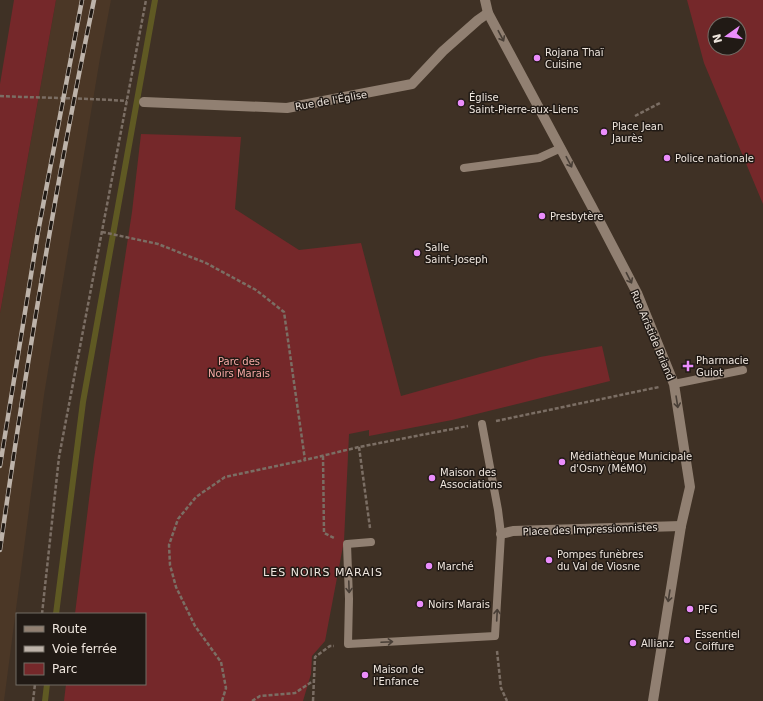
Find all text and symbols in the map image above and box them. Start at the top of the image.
north arrow [707,16,747,56]
one-way arrow [497,29,505,41]
text: N [710,32,725,44]
place label: Rojana Thaï Cuisine [545,47,604,70]
marker: Rojana Thaï Cuisine [532,53,542,63]
street label: Rue de l'Église [294,88,368,112]
place label: Église Saint-Pierre-aux-Liens [469,91,579,115]
marker: Église Saint-Pierre-aux-Liens [456,98,466,108]
place label: Place Jean Jaurès [611,121,663,144]
marker: Place Jean Jaurès [599,127,609,137]
marker: Police nationale [662,153,672,163]
place label: Police nationale [675,153,754,164]
one-way arrow [565,156,573,168]
marker: Presbytère [537,211,547,221]
place label: Presbytère [550,211,604,222]
place label: Salle Saint-Joseph [425,242,488,265]
marker: Salle Saint-Joseph [412,248,422,258]
one-way arrow [626,272,633,284]
street label: Rue Aristide Briand [629,289,676,382]
place label: Pharmacie Guiot [696,355,749,378]
park label: Parc des Noirs Marais [208,356,270,379]
marker: Pharmacie Guiot [683,361,693,371]
one-way arrow [673,395,681,408]
place label: Médiathèque Municipale d'Osny (MéMO) [570,451,692,474]
marker: Médiathèque Municipale d'Osny (MéMO) [557,457,567,467]
place label: Maison des Associations [440,467,502,490]
marker: Maison des Associations [427,473,437,483]
street label: Place des Impressionnistes [522,522,658,537]
place label: Pompes funèbres du Val de Viosne [557,549,643,572]
marker: Pompes funèbres du Val de Viosne [544,555,554,565]
marker: Marché [424,561,434,571]
place label: Marché [437,561,474,572]
district label: LES NOIRS MARAIS [263,566,383,579]
one-way arrow [345,580,353,593]
one-way arrow [665,589,673,602]
marker: Noirs Marais [415,599,425,609]
place label: Noirs Marais [428,599,490,610]
marker: PFG [685,604,695,614]
place label: PFG [698,604,718,615]
one-way arrow [493,609,500,622]
legend [16,613,146,685]
text: Route [52,622,87,636]
place label: Essentiel Coiffure [695,629,740,652]
marker: Essentiel Coiffure [682,635,692,645]
one-way arrow [380,638,393,645]
marker: Allianz [628,638,638,648]
place label: Allianz [641,638,674,649]
text: Voie ferrée [52,642,117,656]
text: Parc [52,662,77,676]
place label: Maison de l'Enfance [373,664,424,687]
marker: Maison de l'Enfance [360,670,370,680]

